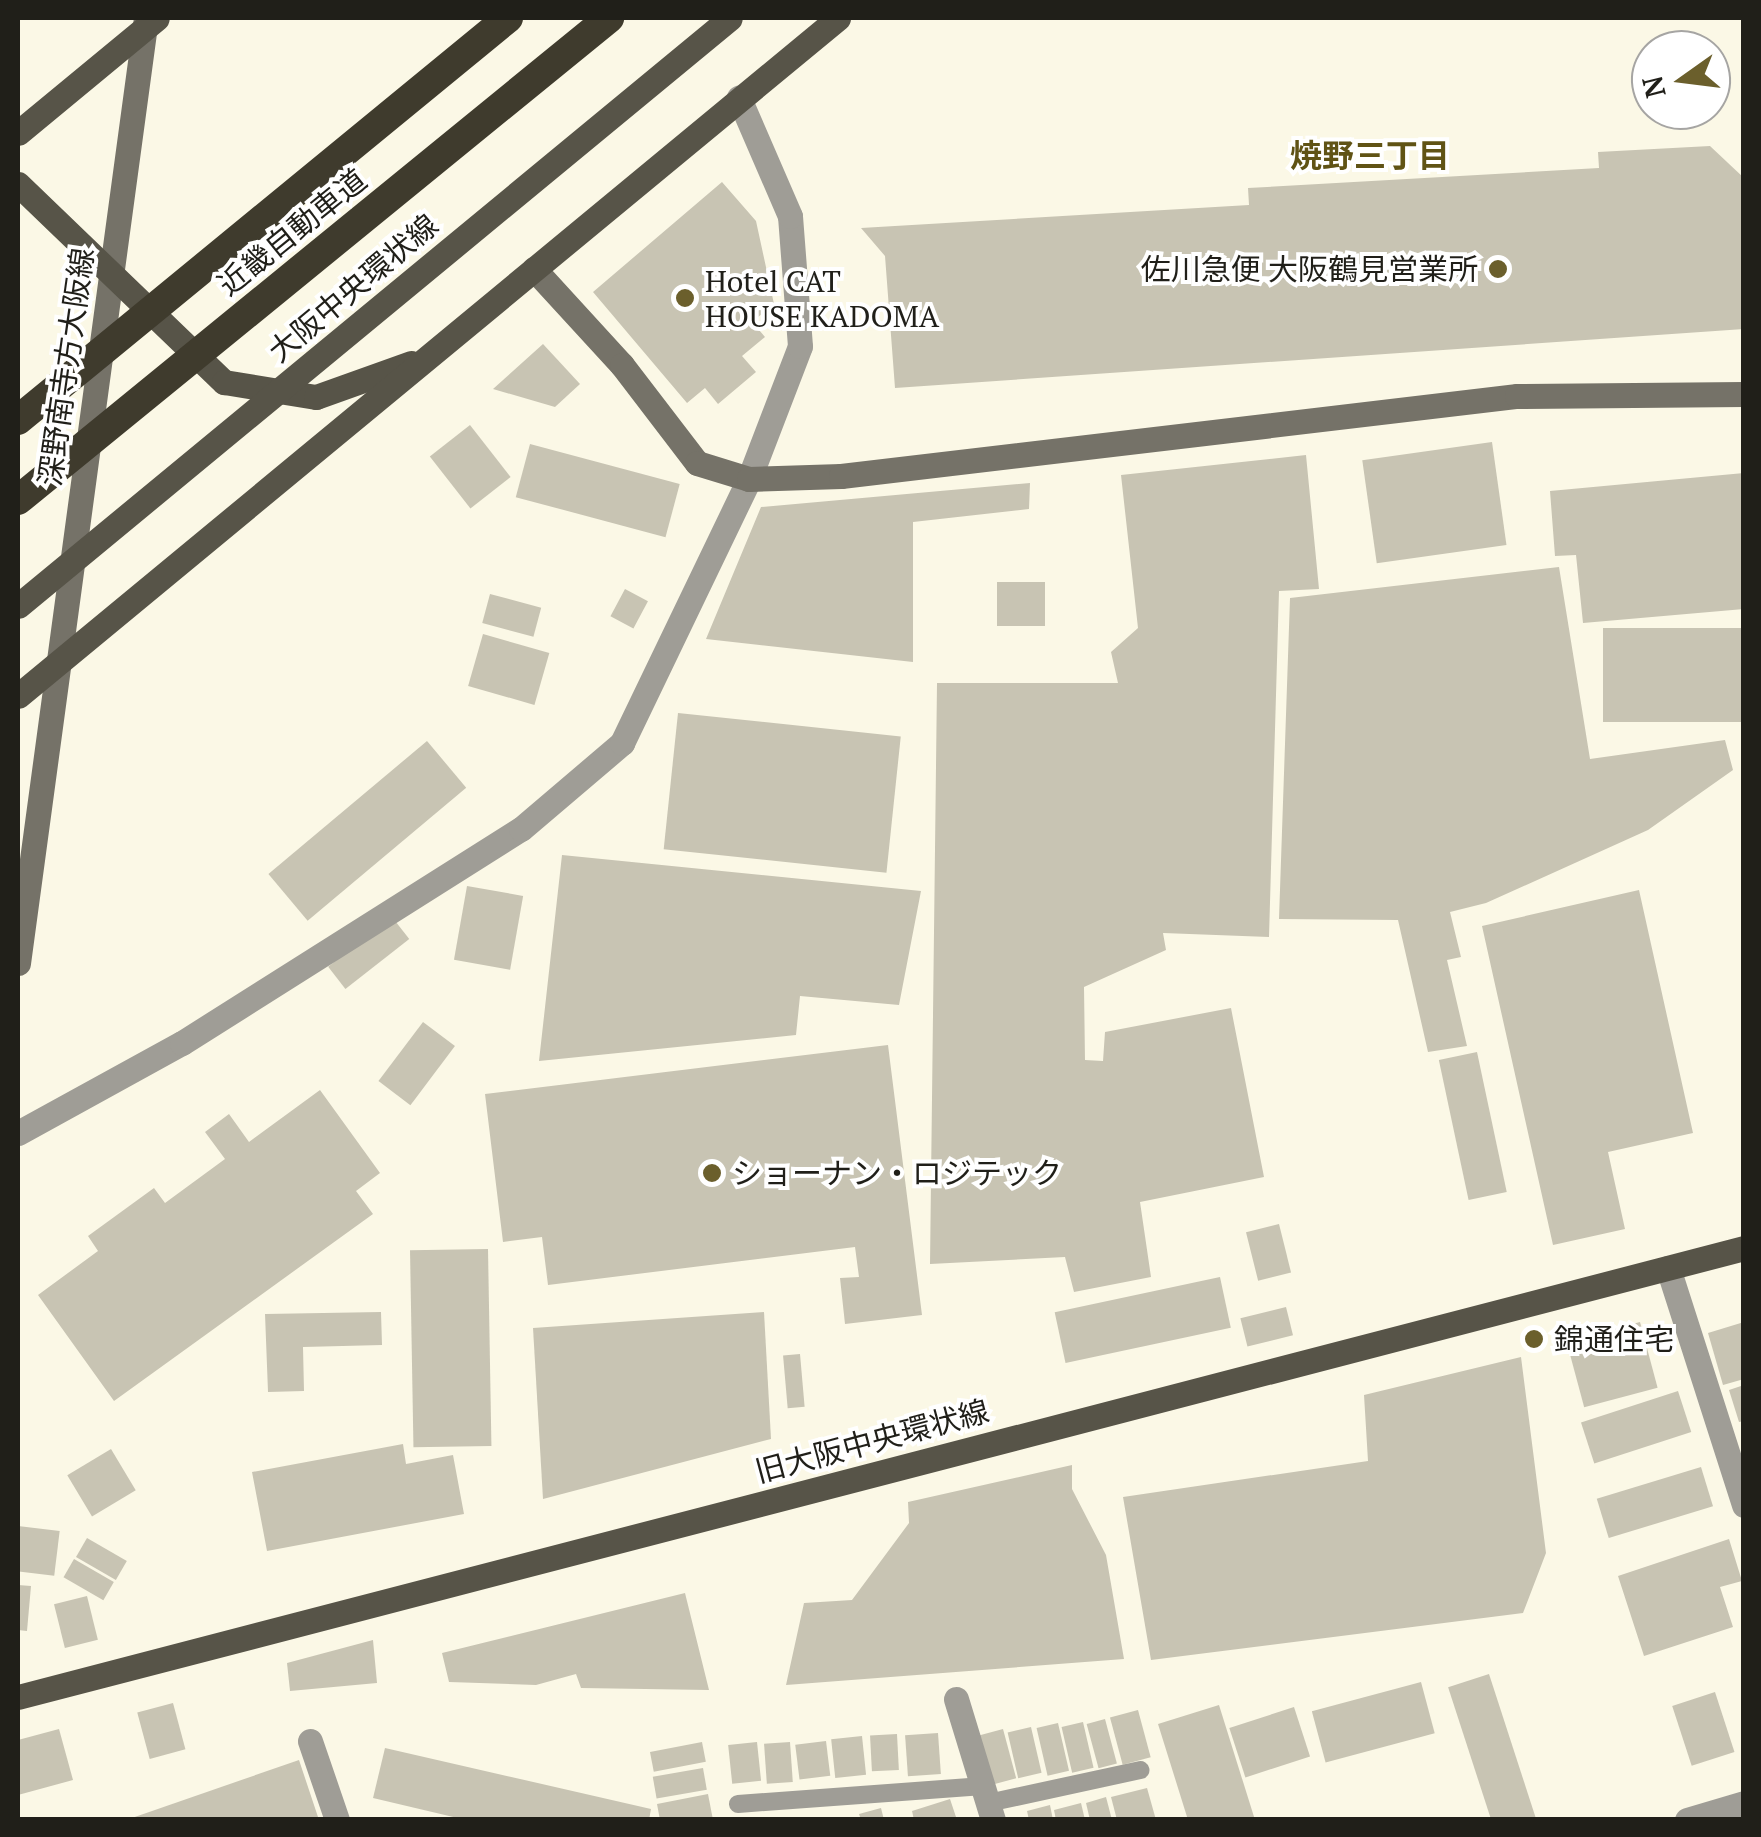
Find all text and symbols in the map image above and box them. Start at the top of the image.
north arrow [1631,30,1731,130]
text: N [1633,72,1674,102]
district label: 焼野三丁目 [1290,136,1450,174]
street label: 近畿自動車道 [211,161,373,303]
street label: 大阪中央環状線 [261,207,445,369]
street label: 深野南寺方大阪線 [31,246,101,488]
place label: 佐川急便 大阪鶴見営業所 [1141,251,1478,287]
marker: 佐川急便 大阪鶴見営業所 [1487,258,1509,280]
place label: Hotel CAT HOUSE KADOMA [705,263,939,334]
marker: Hotel CAT HOUSE KADOMA [674,287,696,309]
place label: ショーナン・ロジテック [732,1155,1062,1191]
marker: ショーナン・ロジテック [701,1162,723,1184]
place label: 錦通住宅 [1554,1321,1674,1357]
marker: 錦通住宅 [1523,1328,1545,1350]
street label: 旧大阪中央環状線 [751,1393,993,1489]

